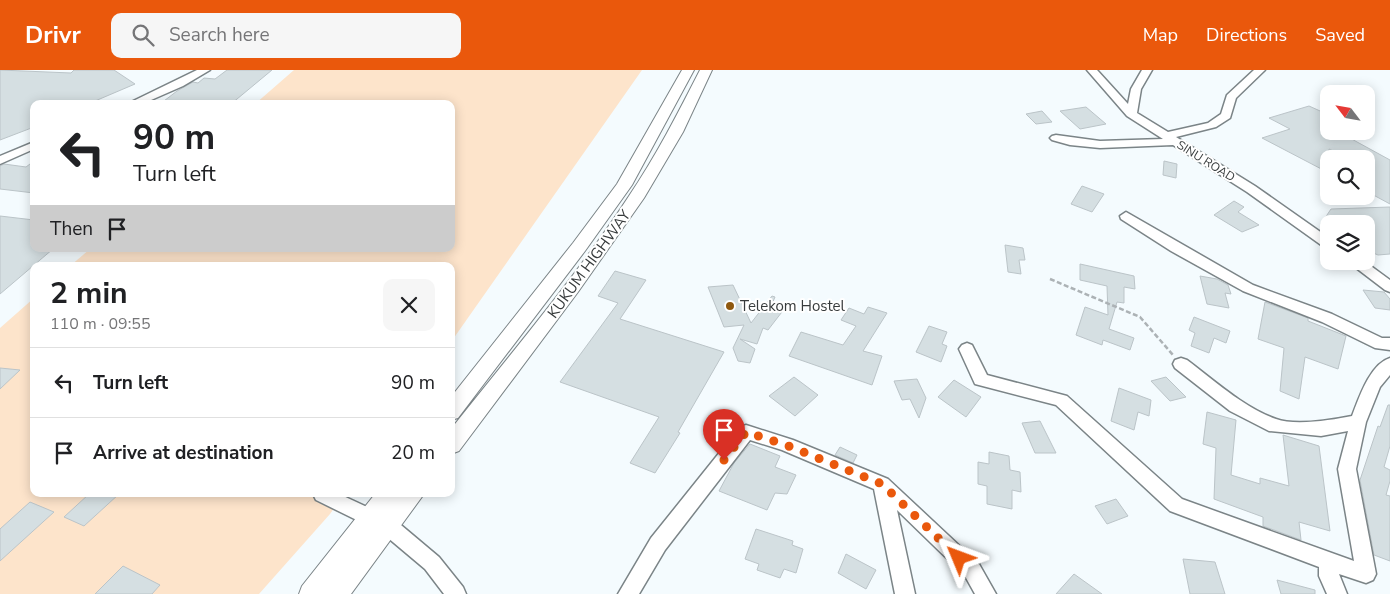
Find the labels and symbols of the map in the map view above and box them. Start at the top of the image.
north arrow [1320,85,1375,140]
street label: SINU ROAD [1174,137,1238,185]
street label: KUKUM HIGHWAY [543,205,636,322]
place label: Telekom Hostel [740,296,846,316]
marker: Telekom Hostel [724,300,736,312]
pin [703,409,745,460]
position arrow [932,531,984,583]

